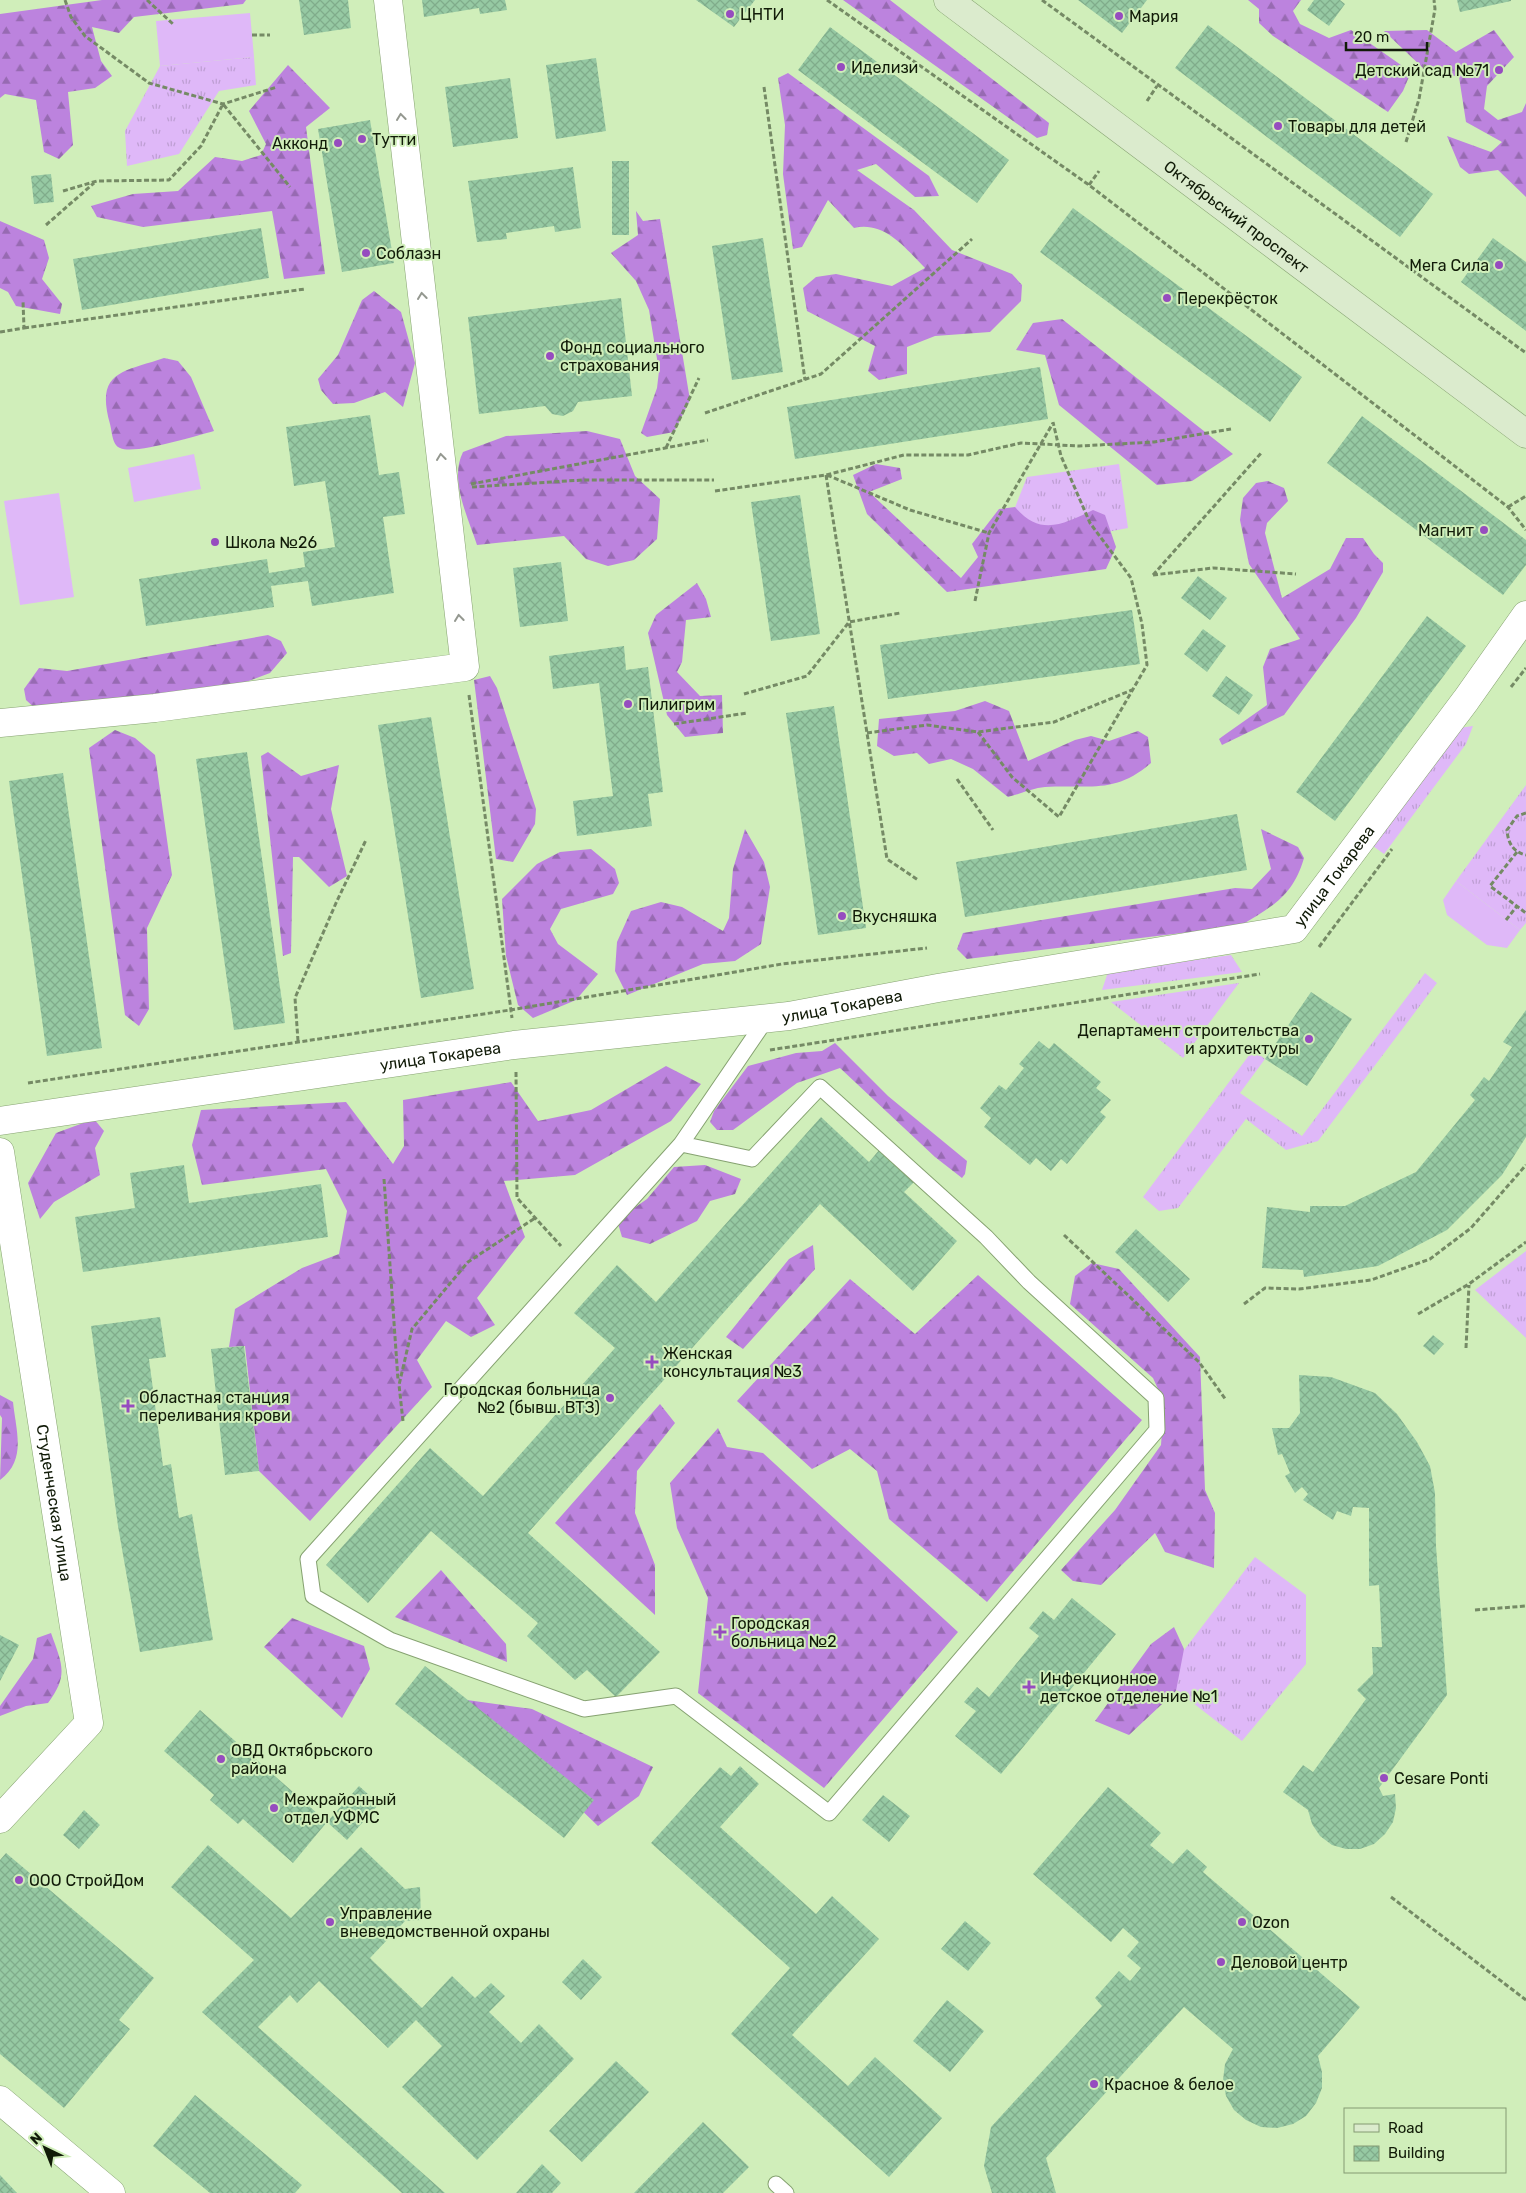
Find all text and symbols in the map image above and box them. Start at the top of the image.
place label: ЦНТИ [740,5,784,24]
place label: Мария [1129,7,1179,26]
marker: ЦНТИ [724,8,736,20]
marker: Мария [1113,10,1125,22]
scale bar [1346,20,1427,52]
text: 20 m [1354,28,1389,46]
place label: Иделизи [851,58,918,77]
marker: Иделизи [835,61,847,73]
place label: Детский сад №71 [1355,61,1489,80]
marker: Детский сад №71 [1493,64,1505,76]
one-way arrow [396,112,407,120]
place label: Товары для детей [1288,117,1426,136]
marker: Товары для детей [1272,120,1284,132]
place label: Тутти [372,130,416,149]
marker: Тутти [356,133,368,145]
place label: Акконд [272,134,328,153]
marker: Акконд [332,137,344,149]
street label: Октябрьский проспект [1160,157,1313,278]
place label: Соблазн [376,244,441,263]
marker: Соблазн [360,247,372,259]
place label: Мега Сила [1409,256,1489,275]
marker: Мега Сила [1493,259,1505,271]
place label: Перекрёсток [1177,289,1278,308]
one-way arrow [417,291,428,299]
marker: Перекрёсток [1161,292,1173,304]
place label: Фонд социального страхования [560,338,705,375]
marker: Фонд социального страхования [544,350,556,362]
one-way arrow [436,453,446,461]
place label: Магнит [1418,521,1474,540]
marker: Магнит [1478,524,1490,536]
place label: Школа №26 [225,533,317,552]
marker: Школа №26 [209,536,221,548]
one-way arrow [454,614,465,622]
place label: Пилигрим [638,695,715,714]
marker: Пилигрим [622,698,634,710]
street label: улица Токарева [1290,822,1379,931]
place label: Вкусняшка [852,907,937,926]
marker: Вкусняшка [836,910,848,922]
street label: улица Токарева [781,986,904,1027]
place label: Департамент строительства и архитектуры [1077,1021,1299,1058]
marker: Департамент строительства и архитектуры [1303,1033,1315,1045]
street label: улица Токарева [378,1038,502,1075]
place label: Женская консультация №3 [663,1344,802,1381]
marker: Женская консультация №3 [645,1355,659,1369]
place label: Городская больница №2 (бывш. ВТЗ) [443,1380,600,1417]
place label: Областная станция переливания крови [139,1388,291,1425]
marker: Городская больница №2 (бывш. ВТЗ) [604,1392,616,1404]
marker: Областная станция переливания крови [121,1399,135,1413]
street label: Студенческая улица [33,1423,76,1583]
place label: Городская больница №2 [731,1614,837,1651]
marker: Городская больница №2 [713,1625,727,1639]
place label: Инфекционное детское отделение №1 [1040,1669,1218,1706]
marker: Инфекционное детское отделение №1 [1022,1680,1036,1694]
place label: ОВД Октябрьского района [231,1741,373,1778]
marker: ОВД Октябрьского района [215,1753,227,1765]
place label: Cesare Ponti [1394,1769,1488,1788]
marker: Cesare Ponti [1378,1772,1390,1784]
place label: Межрайонный отдел УФМС [284,1790,396,1827]
marker: Межрайонный отдел УФМС [268,1802,280,1814]
place label: ООО СтройДом [29,1871,144,1890]
marker: ООО СтройДом [13,1874,25,1886]
place label: Управление вневедомственной охраны [340,1904,550,1941]
place label: Ozon [1252,1913,1290,1932]
marker: Управление вневедомственной охраны [324,1916,336,1928]
marker: Ozon [1236,1916,1248,1928]
place label: Деловой центр [1231,1953,1348,1972]
marker: Деловой центр [1215,1956,1227,1968]
place label: Красное & белое [1104,2075,1234,2094]
marker: Красное & белое [1088,2078,1100,2090]
legend [1344,2108,1506,2173]
text: Road [1388,2119,1424,2137]
north arrow [20,2123,70,2173]
text: N [27,2129,46,2149]
text: Building [1388,2144,1445,2162]

